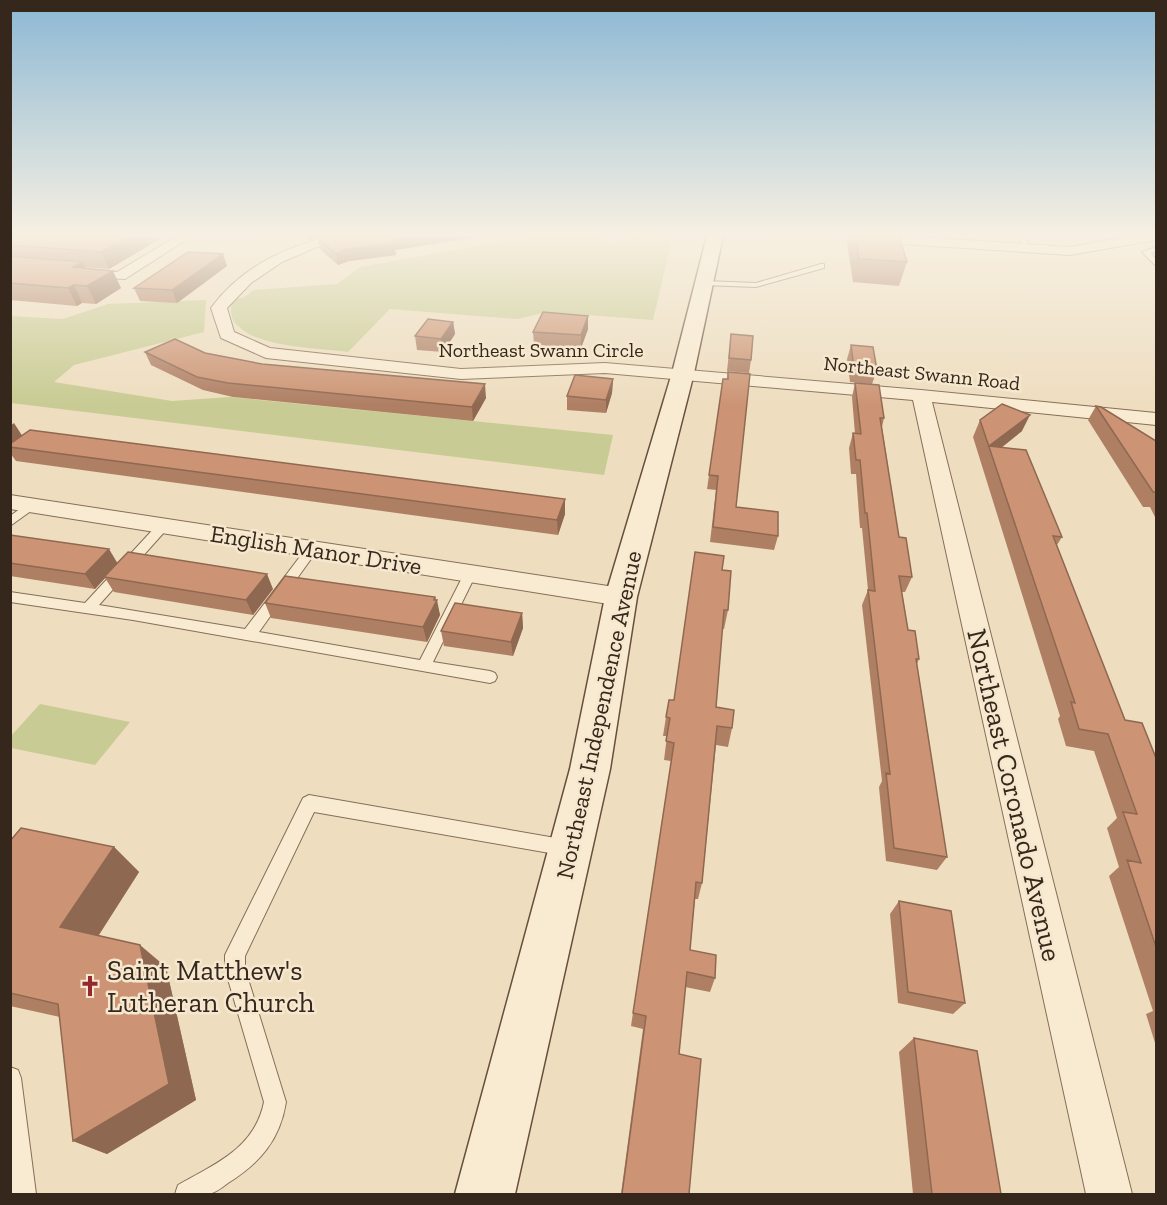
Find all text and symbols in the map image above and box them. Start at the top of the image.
street label: Northeast Swann Circle [438,338,644,362]
street label: Northeast Swann Road [823,351,1021,395]
street label: English Manor Drive [208,518,424,581]
street label: Northeast Independence Avenue [549,548,648,882]
street label: Northeast Coronado Avenue [960,626,1069,964]
place label: Saint Matthew's Lutheran Church [107,954,315,1019]
church icon: Saint Matthew's Lutheran Church [78,974,102,998]

